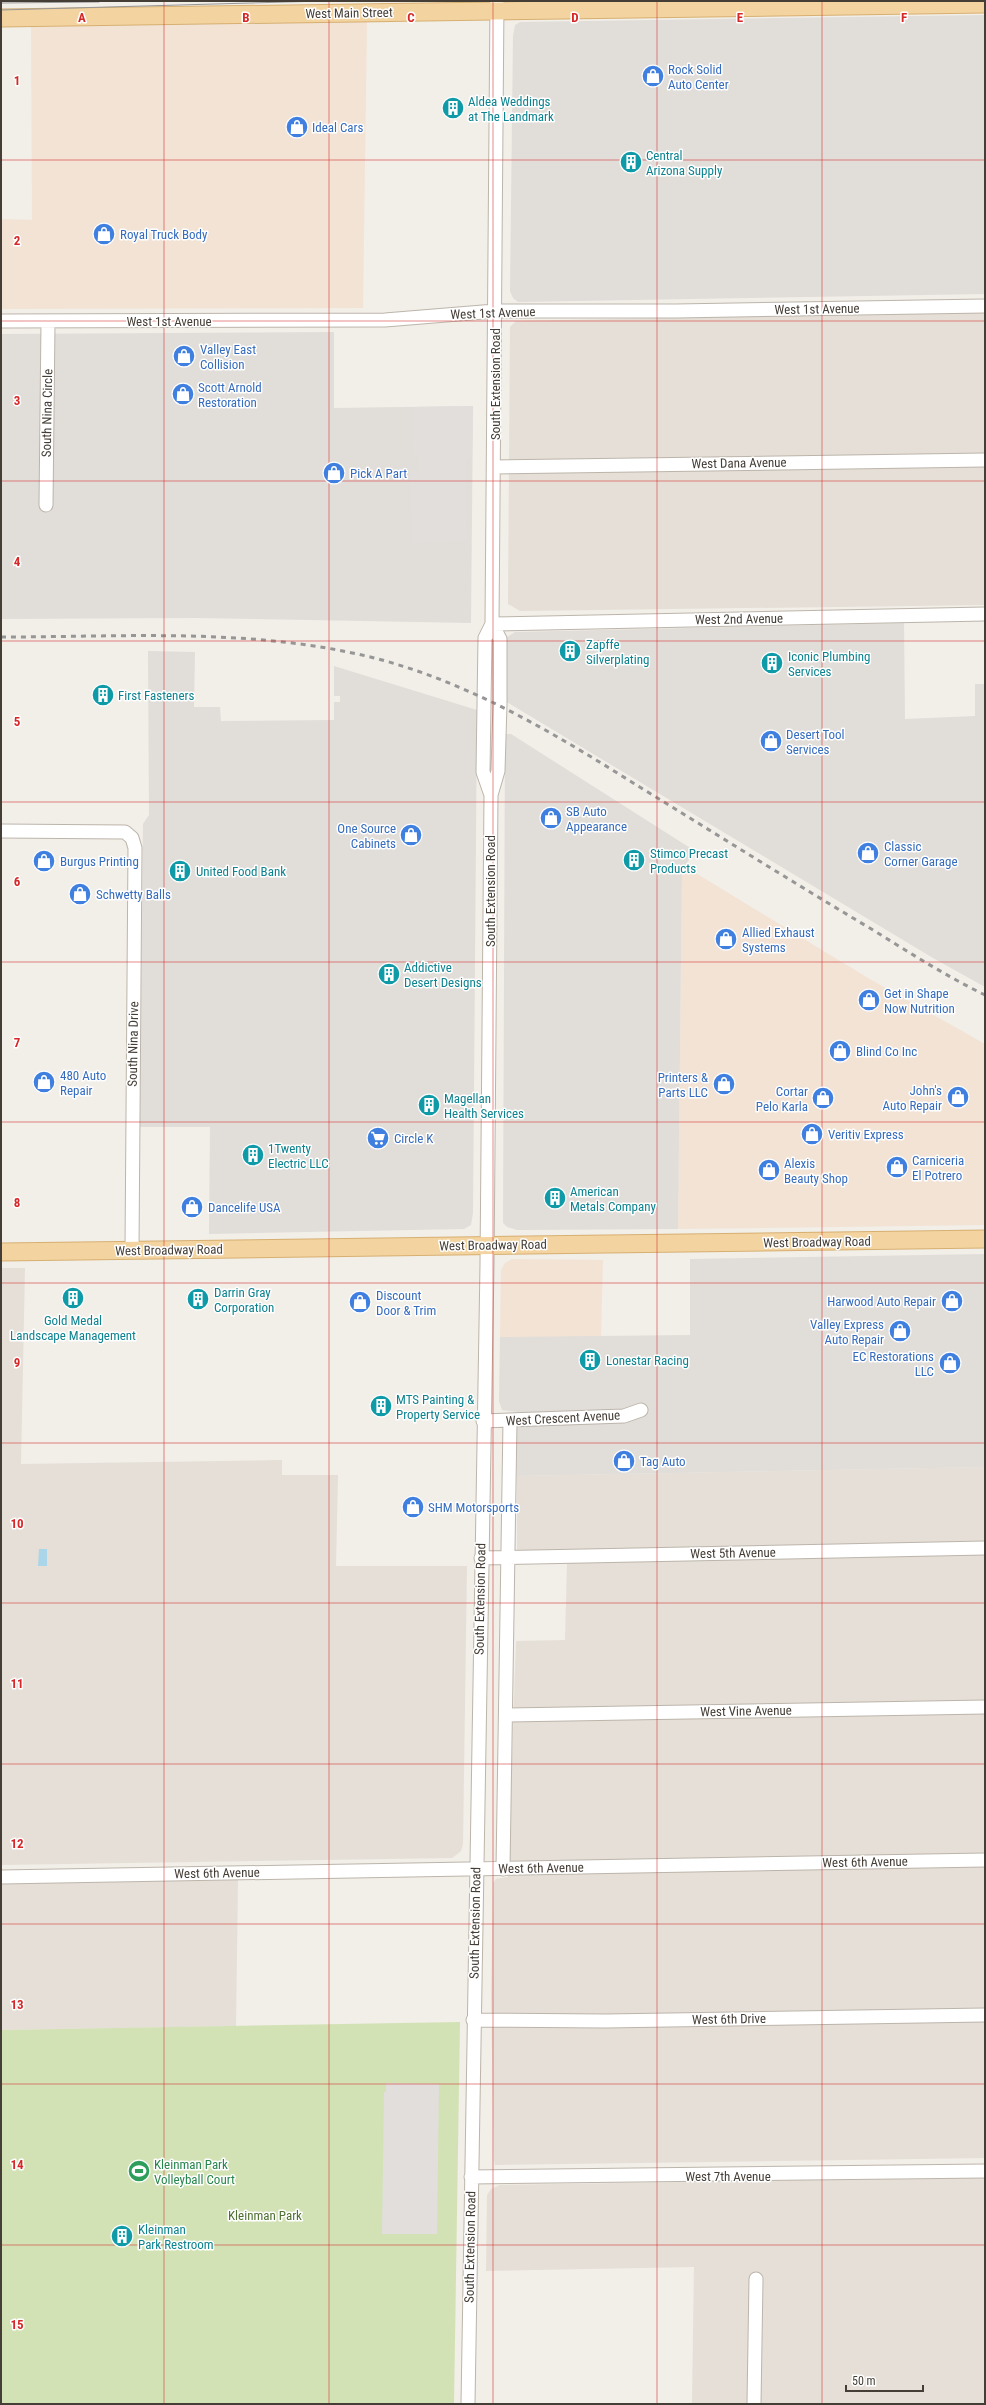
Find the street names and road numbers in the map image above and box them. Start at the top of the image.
street label: West Main Street [305,5,393,21]
street label: West 1st Avenue [774,301,860,317]
street label: West 1st Avenue [450,304,536,322]
street label: West 1st Avenue [126,314,212,329]
street label: South Extension Road [488,328,503,440]
street label: South Nina Circle [39,369,55,457]
street label: West Dana Avenue [691,455,787,471]
street label: West 2nd Avenue [695,611,783,627]
street label: South Extension Road [483,835,498,947]
street label: South Nina Drive [125,1001,141,1087]
street label: West Broadway Road [763,1234,871,1250]
street label: West Broadway Road [439,1237,547,1253]
street label: West Broadway Road [115,1242,223,1258]
street label: West Crescent Avenue [505,1408,621,1428]
street label: South Extension Road [472,1543,488,1655]
street label: West 5th Avenue [690,1545,776,1561]
street label: West Vine Avenue [700,1703,792,1719]
street label: West 6th Avenue [822,1854,908,1870]
street label: West 6th Avenue [498,1860,584,1876]
street label: West 6th Avenue [174,1865,260,1881]
street label: South Extension Road [467,1867,483,1979]
street label: West 6th Drive [692,2011,766,2027]
street label: West 7th Avenue [685,2169,771,2184]
street label: South Extension Road [462,2191,478,2303]

